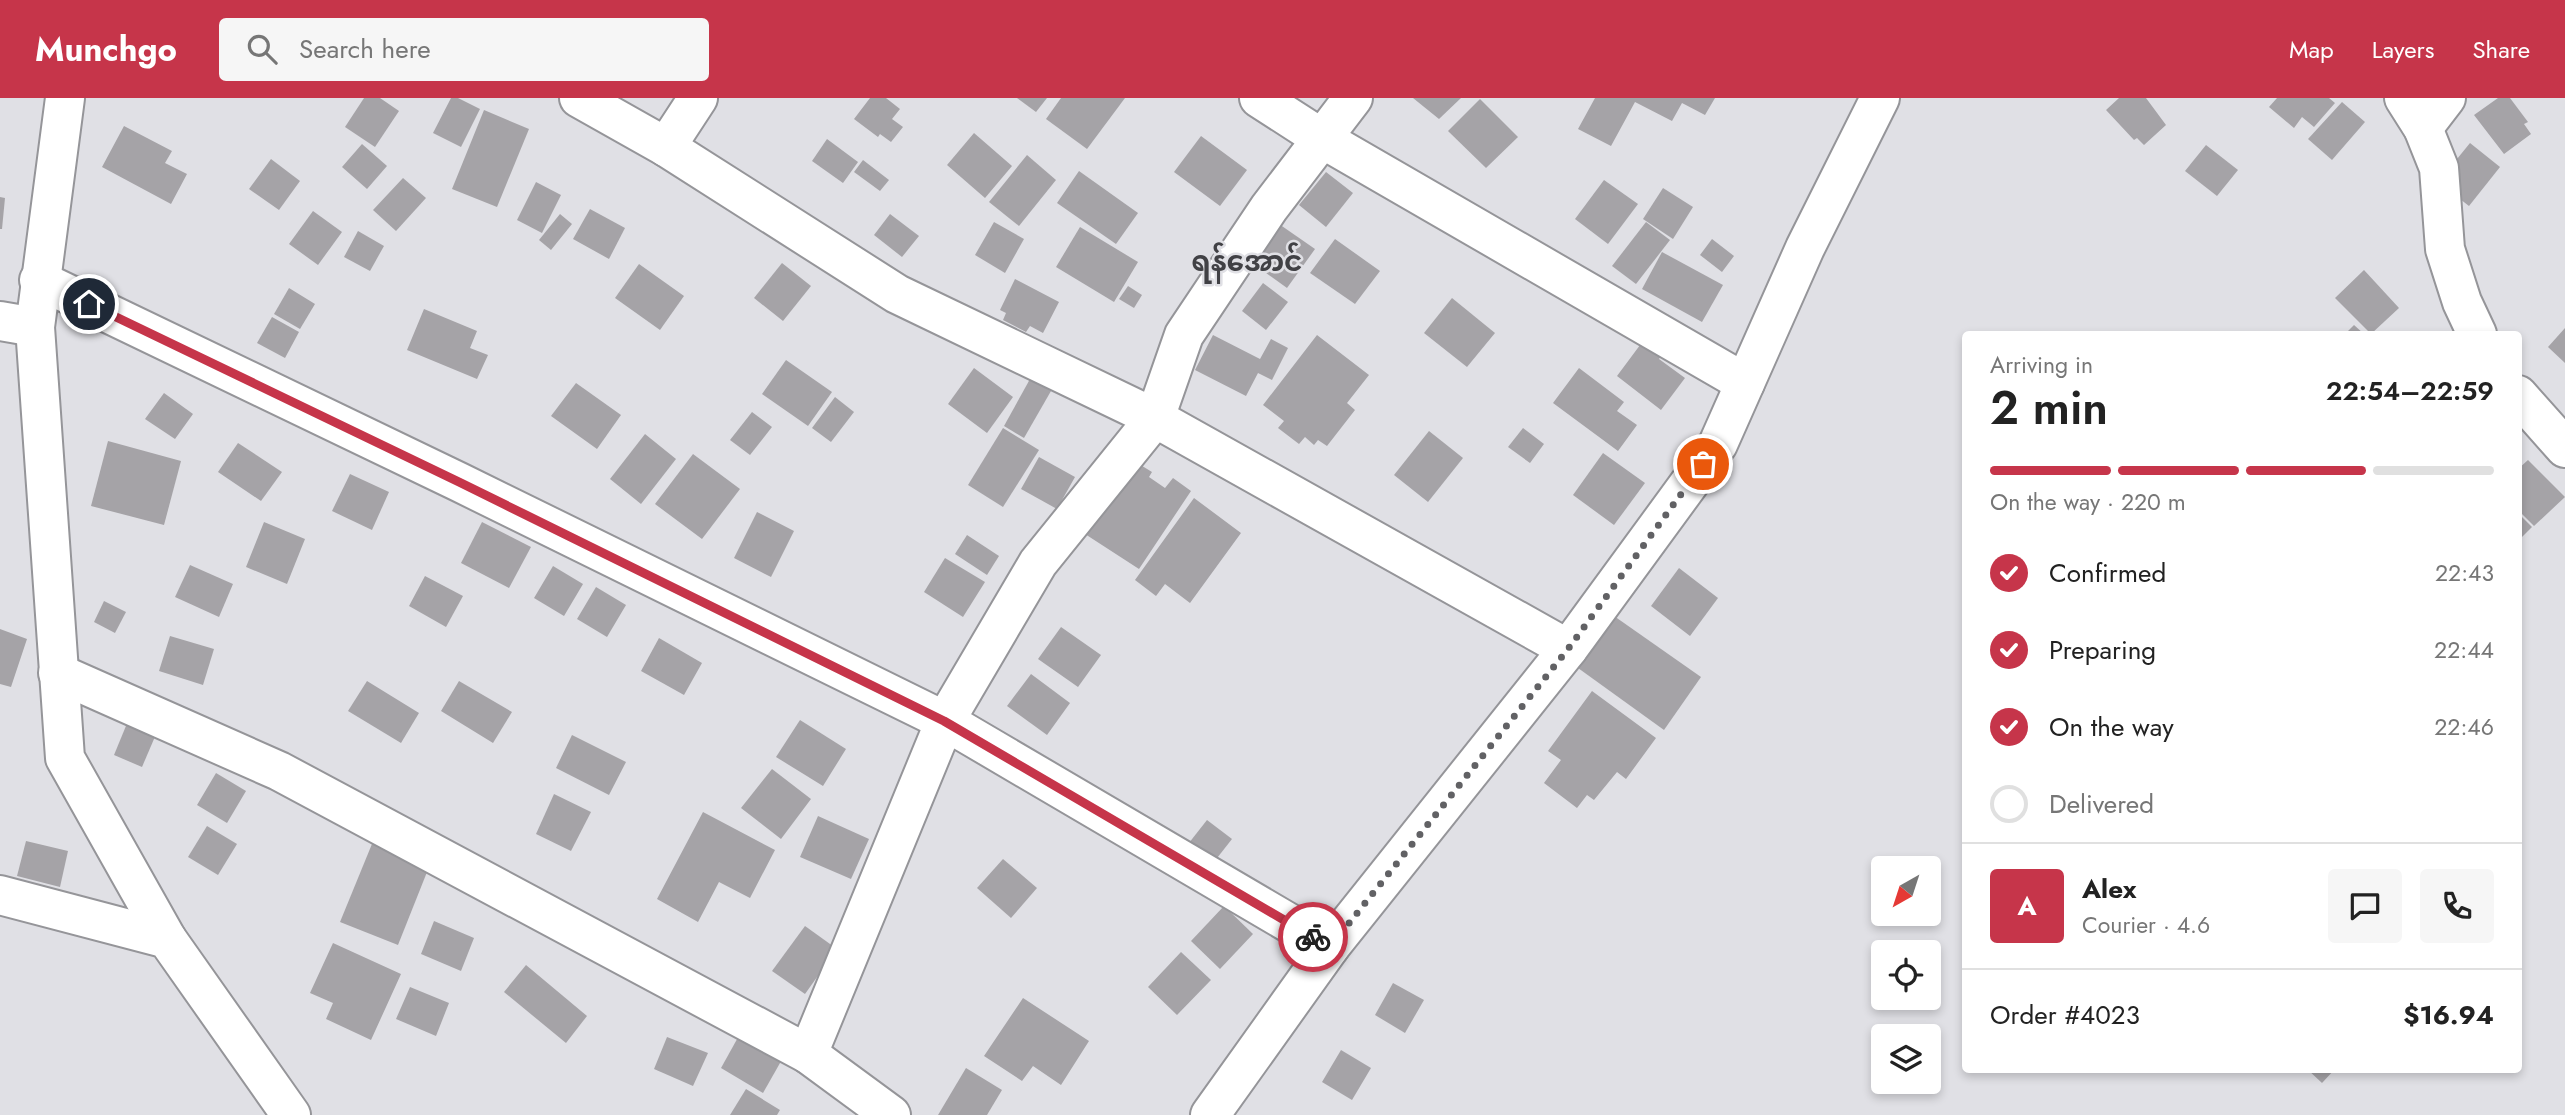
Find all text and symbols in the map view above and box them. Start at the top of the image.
search box [219,18,709,81]
text: Munchgo [35,26,177,73]
icon: search [243,30,281,68]
text: Search here [299,30,431,68]
text: Map [2289,32,2334,67]
text: Layers [2372,32,2434,67]
text: Share [2472,32,2530,67]
district label: ရန်အောင် [1191,241,1303,284]
pin [59,274,119,334]
icon: home [70,285,108,323]
text: Arriving in [1990,348,2093,382]
text: 22:54–22:59 [2326,372,2494,410]
text: 2 min [1990,375,2108,441]
pin [1673,434,1733,494]
icon: bag [1684,445,1722,483]
text: On the way · 220 m [1990,485,2186,519]
icon: check [1990,554,2028,592]
text: Confirmed [2049,554,2166,592]
text: 22:43 [2435,556,2494,590]
icon: check [1990,631,2028,669]
text: Preparing [2049,631,2156,669]
text: 22:44 [2434,633,2494,667]
icon: check [1990,708,2028,746]
text: On the way [2049,708,2174,746]
text: 22:46 [2434,710,2494,744]
text: Delivered [2049,785,2154,823]
north arrow [1871,856,1941,926]
map controls [1871,856,1941,1094]
button: chat [2328,869,2402,943]
button: phone [2420,869,2494,943]
text: Alex [2082,870,2136,908]
text: A [2017,887,2037,925]
courier [1278,902,1348,972]
text: Courier · 4.6 [2082,908,2210,942]
icon: bike [1294,918,1332,956]
button: locate [1871,940,1941,1010]
text: Order #4023 [1990,996,2140,1034]
text: $16.94 [2403,996,2494,1034]
button: layers [1871,1024,1941,1094]

